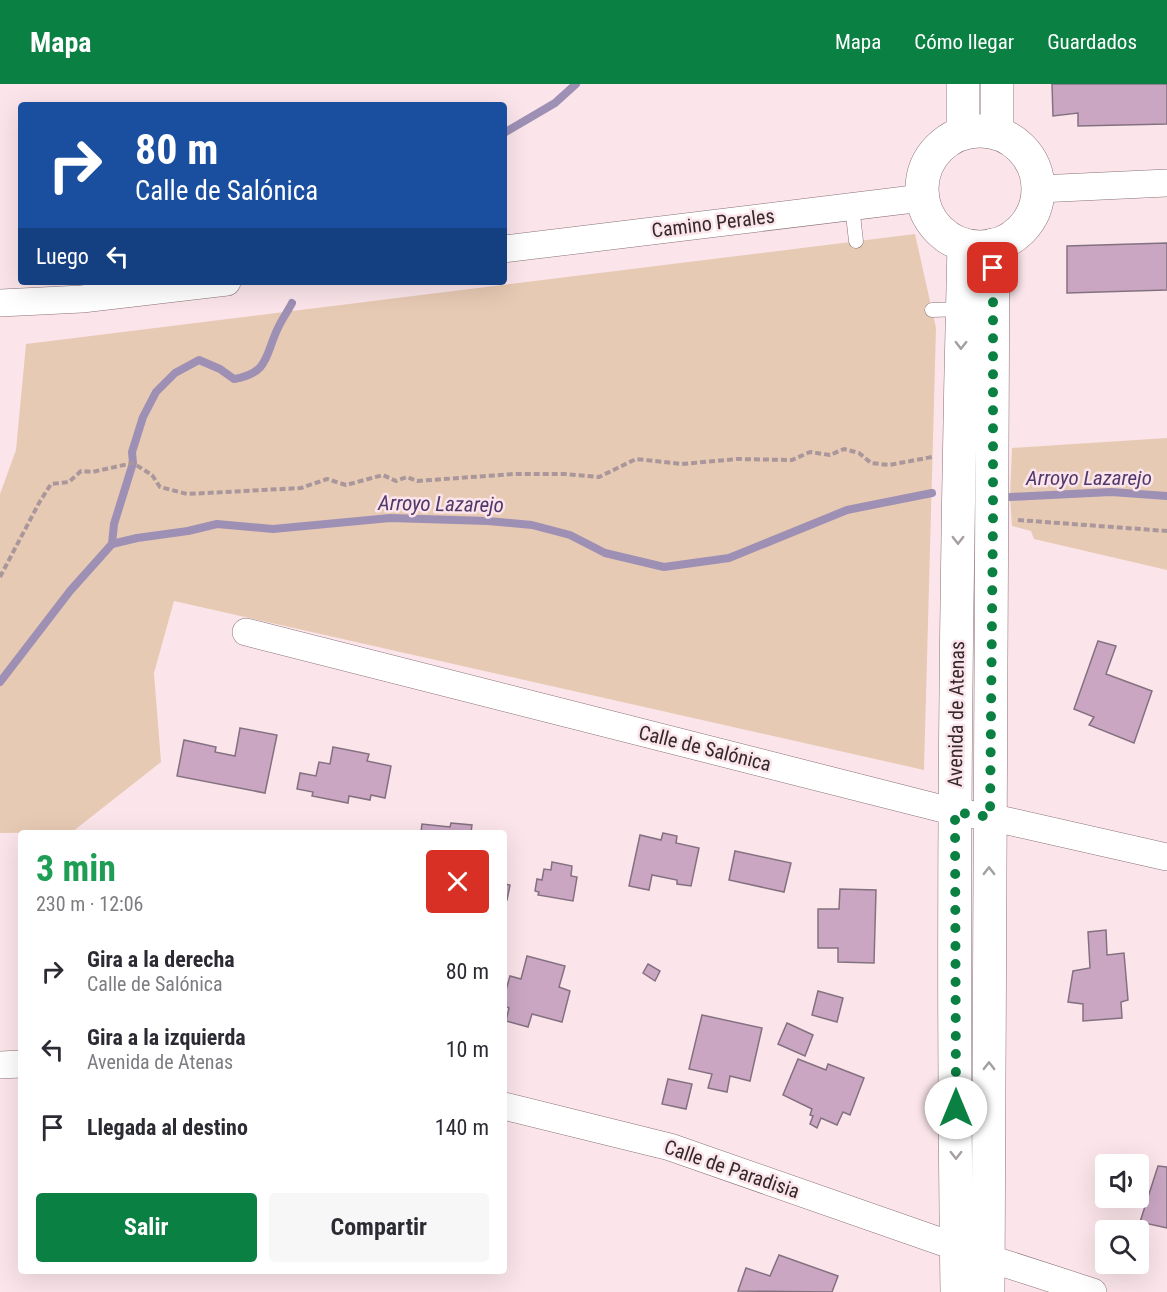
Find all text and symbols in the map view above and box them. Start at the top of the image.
text: Mapa [30,26,91,59]
text: Mapa [835,30,881,54]
text: Cómo llegar [914,30,1014,54]
text: Guardados [1047,30,1137,54]
text: 80 m [135,125,218,174]
icon: right [36,126,114,204]
text: Calle de Salónica [135,175,318,207]
street label: Camino Perales [650,204,776,242]
icon: left [101,240,134,273]
pin [967,242,1018,293]
text: Luego [36,244,89,269]
icon: arrive [976,251,1009,284]
one-way arrow [955,341,967,350]
water label: Arroyo Lazarejo [1025,466,1152,490]
water label: Arroyo Lazarejo [377,491,504,517]
one-way arrow [952,536,964,545]
street label: Avenida de Atenas [943,641,969,787]
street label: Calle de Salónica [636,720,774,776]
text: 3 min [36,848,116,890]
button: close [426,850,489,913]
one-way arrow [983,866,995,875]
text: 230 m · 12:06 [36,892,143,916]
text: Gira a la derecha [87,947,235,972]
icon: right [36,955,69,988]
text: 80 m [446,959,489,984]
text: Calle de Salónica [87,972,223,996]
text: Gira a la izquierda [87,1025,246,1050]
icon: left [36,1033,69,1066]
text: 10 m [446,1037,489,1062]
text: Avenida de Atenas [87,1050,233,1074]
one-way arrow [983,1061,995,1070]
position arrow [924,1076,988,1140]
icon: arrive [36,1111,69,1144]
text: Llegada al destino [87,1115,248,1140]
text: 140 m [435,1115,489,1140]
street label: Calle de Paradisia [661,1135,803,1203]
one-way arrow [950,1151,962,1160]
map controls [1095,1154,1149,1274]
button: sound [1095,1154,1149,1208]
button: Salir [36,1193,257,1262]
button: Compartir [269,1193,489,1262]
button: search [1095,1220,1149,1274]

